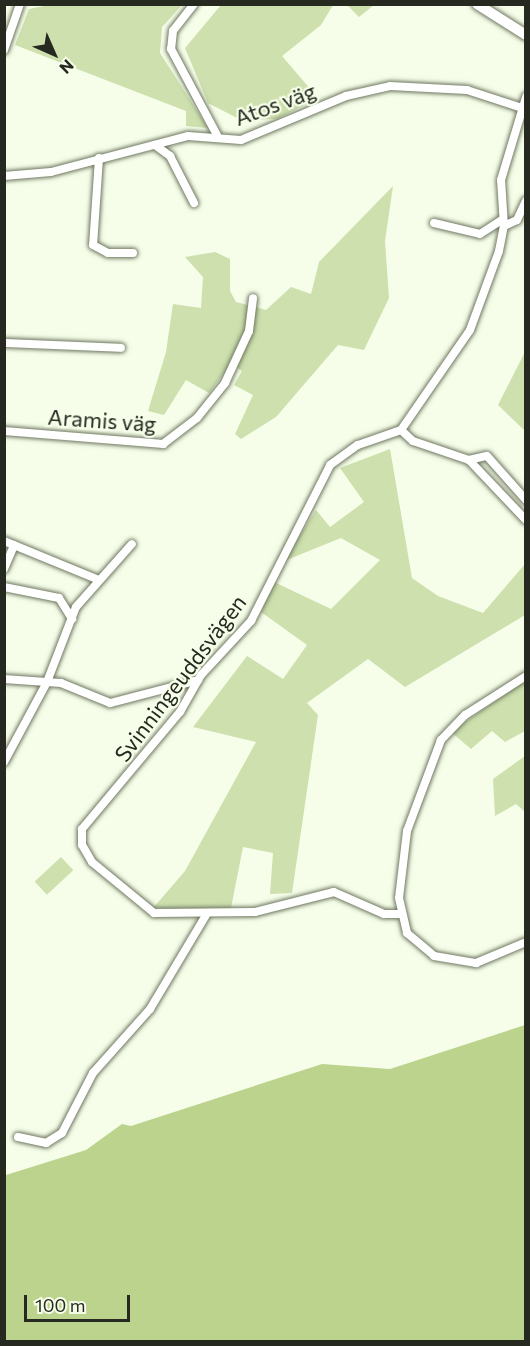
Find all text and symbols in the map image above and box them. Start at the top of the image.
north arrow [24,24,84,84]
text: N [56,56,78,78]
street label: Atos väg [231,77,319,131]
street label: Aramis väg [47,403,157,437]
street label: Svinningeuddsvägen [109,589,251,767]
scale bar [27,1283,134,1321]
text: 100 m [35,1294,85,1316]

